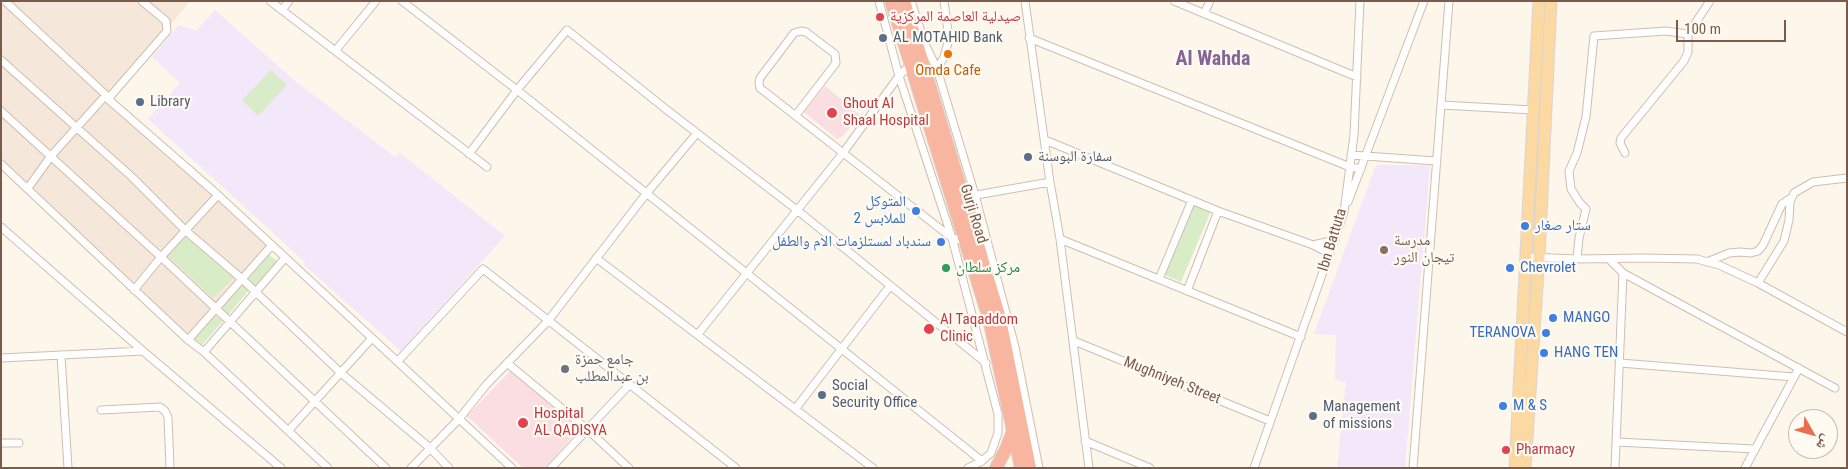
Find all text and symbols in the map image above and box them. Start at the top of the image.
place label: صيدلية العاصمة المركزية [890,8,1021,26]
scale bar [1678,10,1788,42]
marker: صيدلية العاصمة المركزية [874,11,886,23]
text: 100 m [1684,20,1721,38]
place label: AL MOTAHID Bank [893,29,1003,47]
marker: AL MOTAHID Bank [877,32,889,44]
marker: Omda Cafe [942,48,954,60]
district label: Al Wahda [1176,48,1250,72]
place label: Omda Cafe [915,62,981,80]
place label: Library [150,93,190,111]
place label: Ghout Al Shaal Hospital [843,95,929,130]
marker: Library [134,96,146,108]
marker: Ghout Al Shaal Hospital [825,106,839,120]
place label: سفارة البوسنة [1038,148,1112,166]
marker: سفارة البوسنة [1022,151,1034,163]
street label: Gurji Road [955,182,991,246]
place label: المتوكل 2 للملابس [854,193,906,228]
marker: المتوكل 2 للملابس [910,205,922,217]
street label: Ibn Battuta [1315,206,1351,274]
place label: ستار صغار [1535,217,1591,235]
marker: ستار صغار [1519,220,1531,232]
place label: مدرسة تيجان النور [1394,232,1455,267]
place label: سندباد لمستلزمات الام والطفل [772,233,931,251]
marker: سندباد لمستلزمات الام والطفل [935,236,947,248]
marker: مدرسة تيجان النور [1378,244,1390,256]
place label: مركز سلطان [956,259,1020,277]
place label: Chevrolet [1520,259,1576,277]
marker: مركز سلطان [940,262,952,274]
marker: Chevrolet [1504,262,1516,274]
place label: MANGO [1563,309,1610,327]
place label: Al Taqaddom Clinic [940,311,1018,346]
marker: MANGO [1547,312,1559,324]
marker: Al Taqaddom Clinic [922,322,936,336]
place label: TERANOVA [1469,324,1536,342]
marker: TERANOVA [1540,327,1552,339]
place label: HANG TEN [1554,344,1618,362]
marker: HANG TEN [1538,347,1550,359]
place label: جامع حمزة بن عبدالمطلب [575,351,649,386]
street label: Mughniyeh Street [1121,353,1223,409]
marker: جامع حمزة بن عبدالمطلب [559,363,571,375]
place label: Social Security Office [832,377,917,412]
marker: Social Security Office [816,389,828,401]
place label: M & S [1513,397,1547,415]
place label: Management of missions [1323,398,1400,433]
marker: M & S [1497,400,1509,412]
place label: Hospital AL QADISYA [534,405,607,440]
north arrow [1788,409,1838,459]
marker: Management of missions [1307,410,1319,422]
marker: Hospital AL QADISYA [516,416,530,430]
text: ش [1813,432,1835,453]
place label: Pharmacy [1516,441,1575,459]
marker: Pharmacy [1500,444,1512,456]

